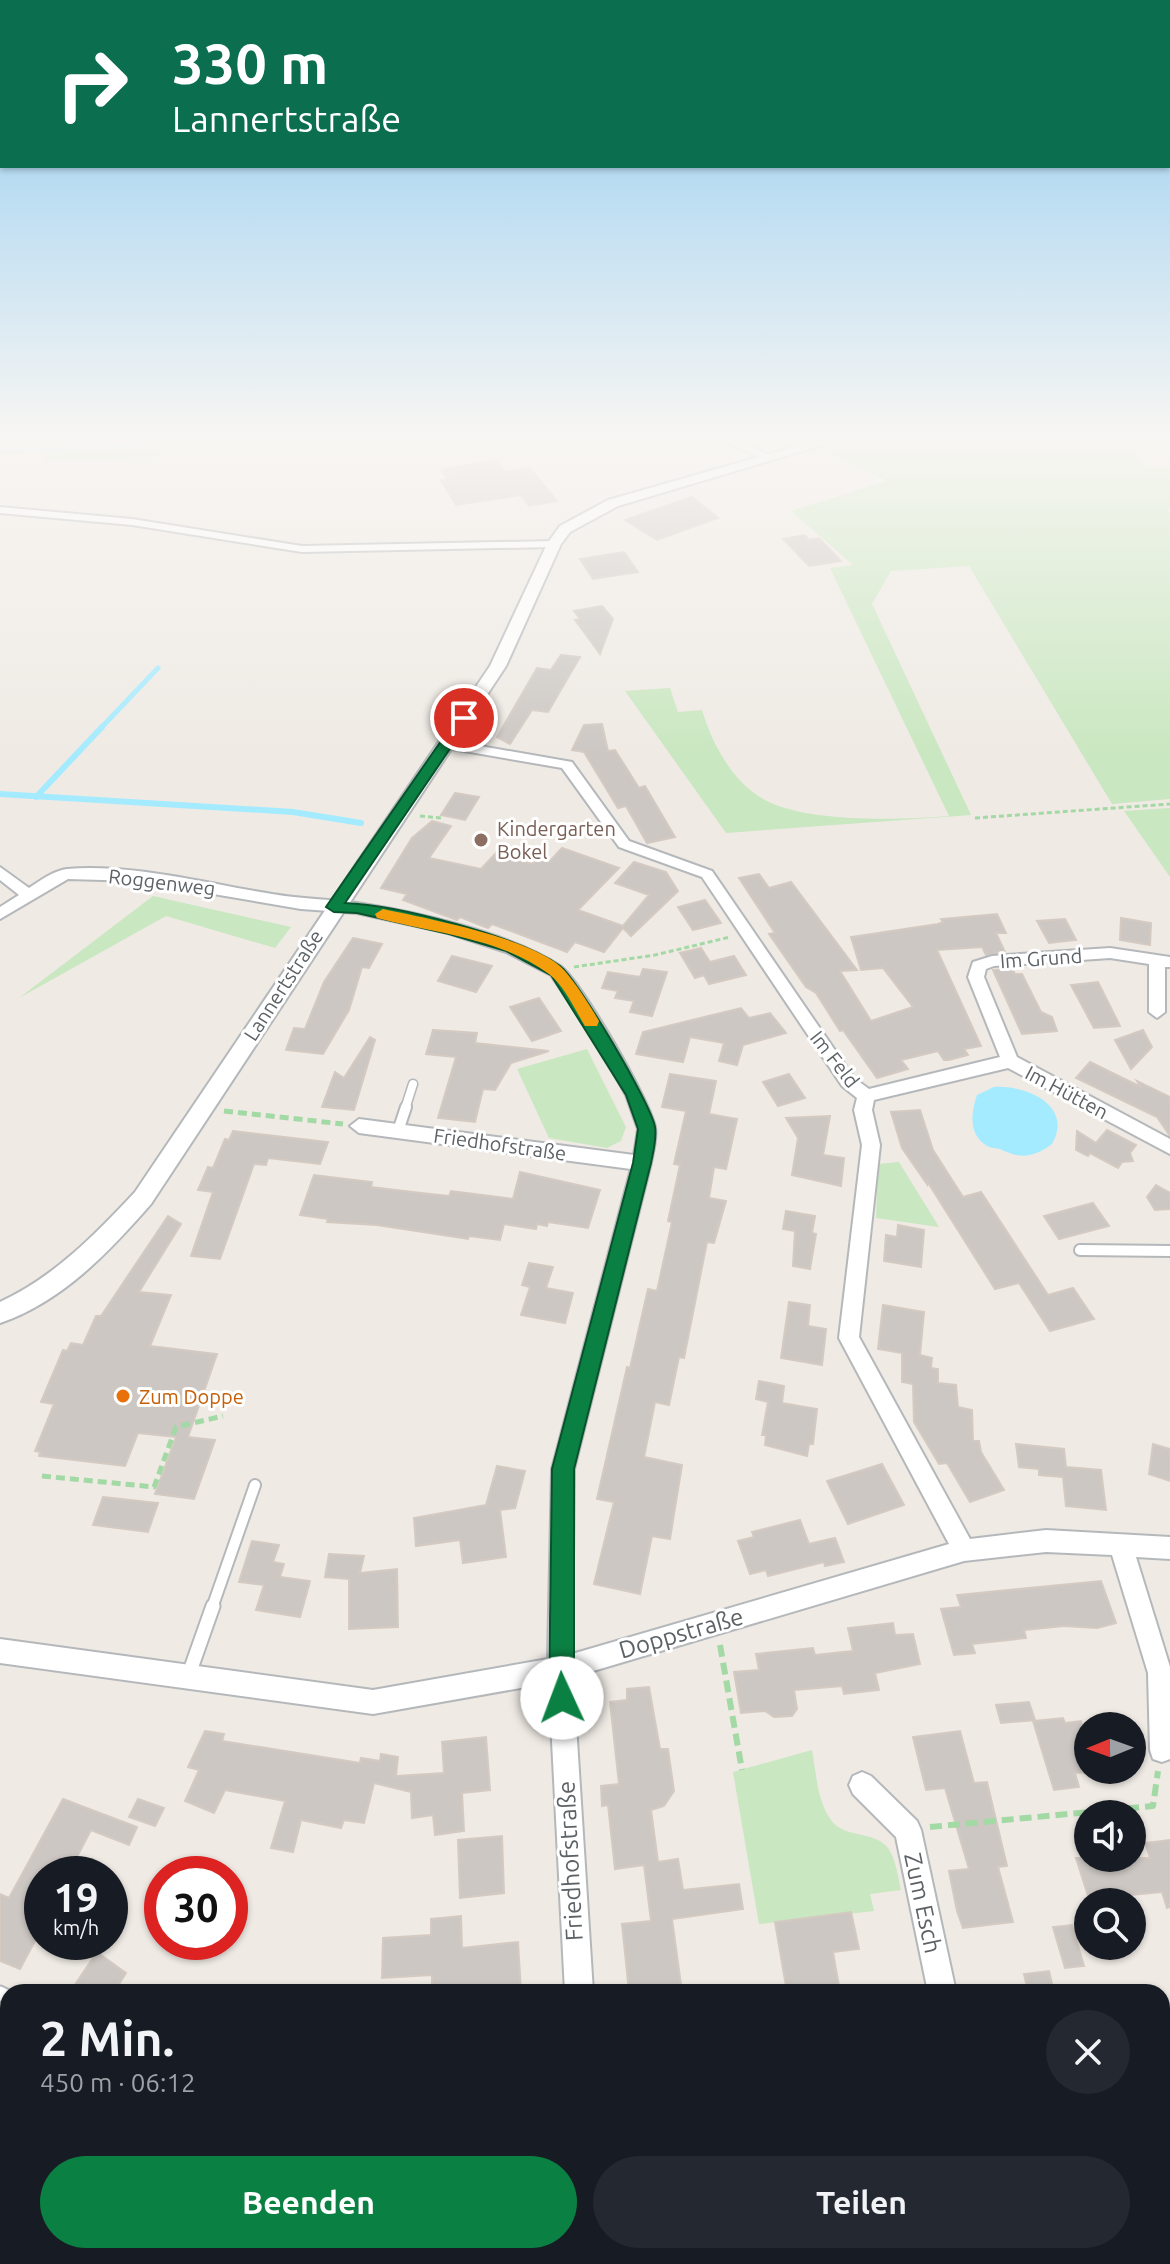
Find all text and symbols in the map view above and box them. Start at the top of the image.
icon: right [40,32,144,136]
text: 330 m [172,32,328,95]
text: Lannertstraße [172,98,401,139]
pin [430,684,498,752]
icon: arrive [442,696,486,740]
place label: Kindergarten Bokel [497,817,616,863]
marker: Kindergarten Bokel [472,831,490,849]
street label: Roggenweg [107,864,217,900]
street label: Lannertstraße [239,925,327,1045]
street label: Im Grund [999,944,1083,972]
street label: Im Feld [806,1026,864,1092]
street label: Im Hütten [1022,1061,1112,1123]
street label: Friedhofstraße [432,1123,568,1165]
place label: Zum Doppe [139,1385,244,1408]
marker: Zum Doppe [114,1387,132,1405]
street label: Doppstraße [616,1602,746,1664]
position arrow [520,1656,604,1740]
north arrow [1074,1712,1146,1784]
map controls [1074,1712,1146,1960]
street label: Friedhofstraße [552,1780,588,1942]
button: sound [1074,1800,1146,1872]
street label: Zum Esch [899,1850,947,1956]
speed limit sign: 30 [144,1856,248,1960]
text: 19 [53,1875,99,1920]
button: search [1074,1888,1146,1960]
text: km/h [53,1916,99,1939]
button: close [1046,2010,1130,2094]
text: 2 Min. [40,2011,174,2065]
text: 450 m · 06:12 [40,2068,196,2097]
button: Beenden [40,2156,577,2248]
button: Teilen [593,2156,1130,2248]

